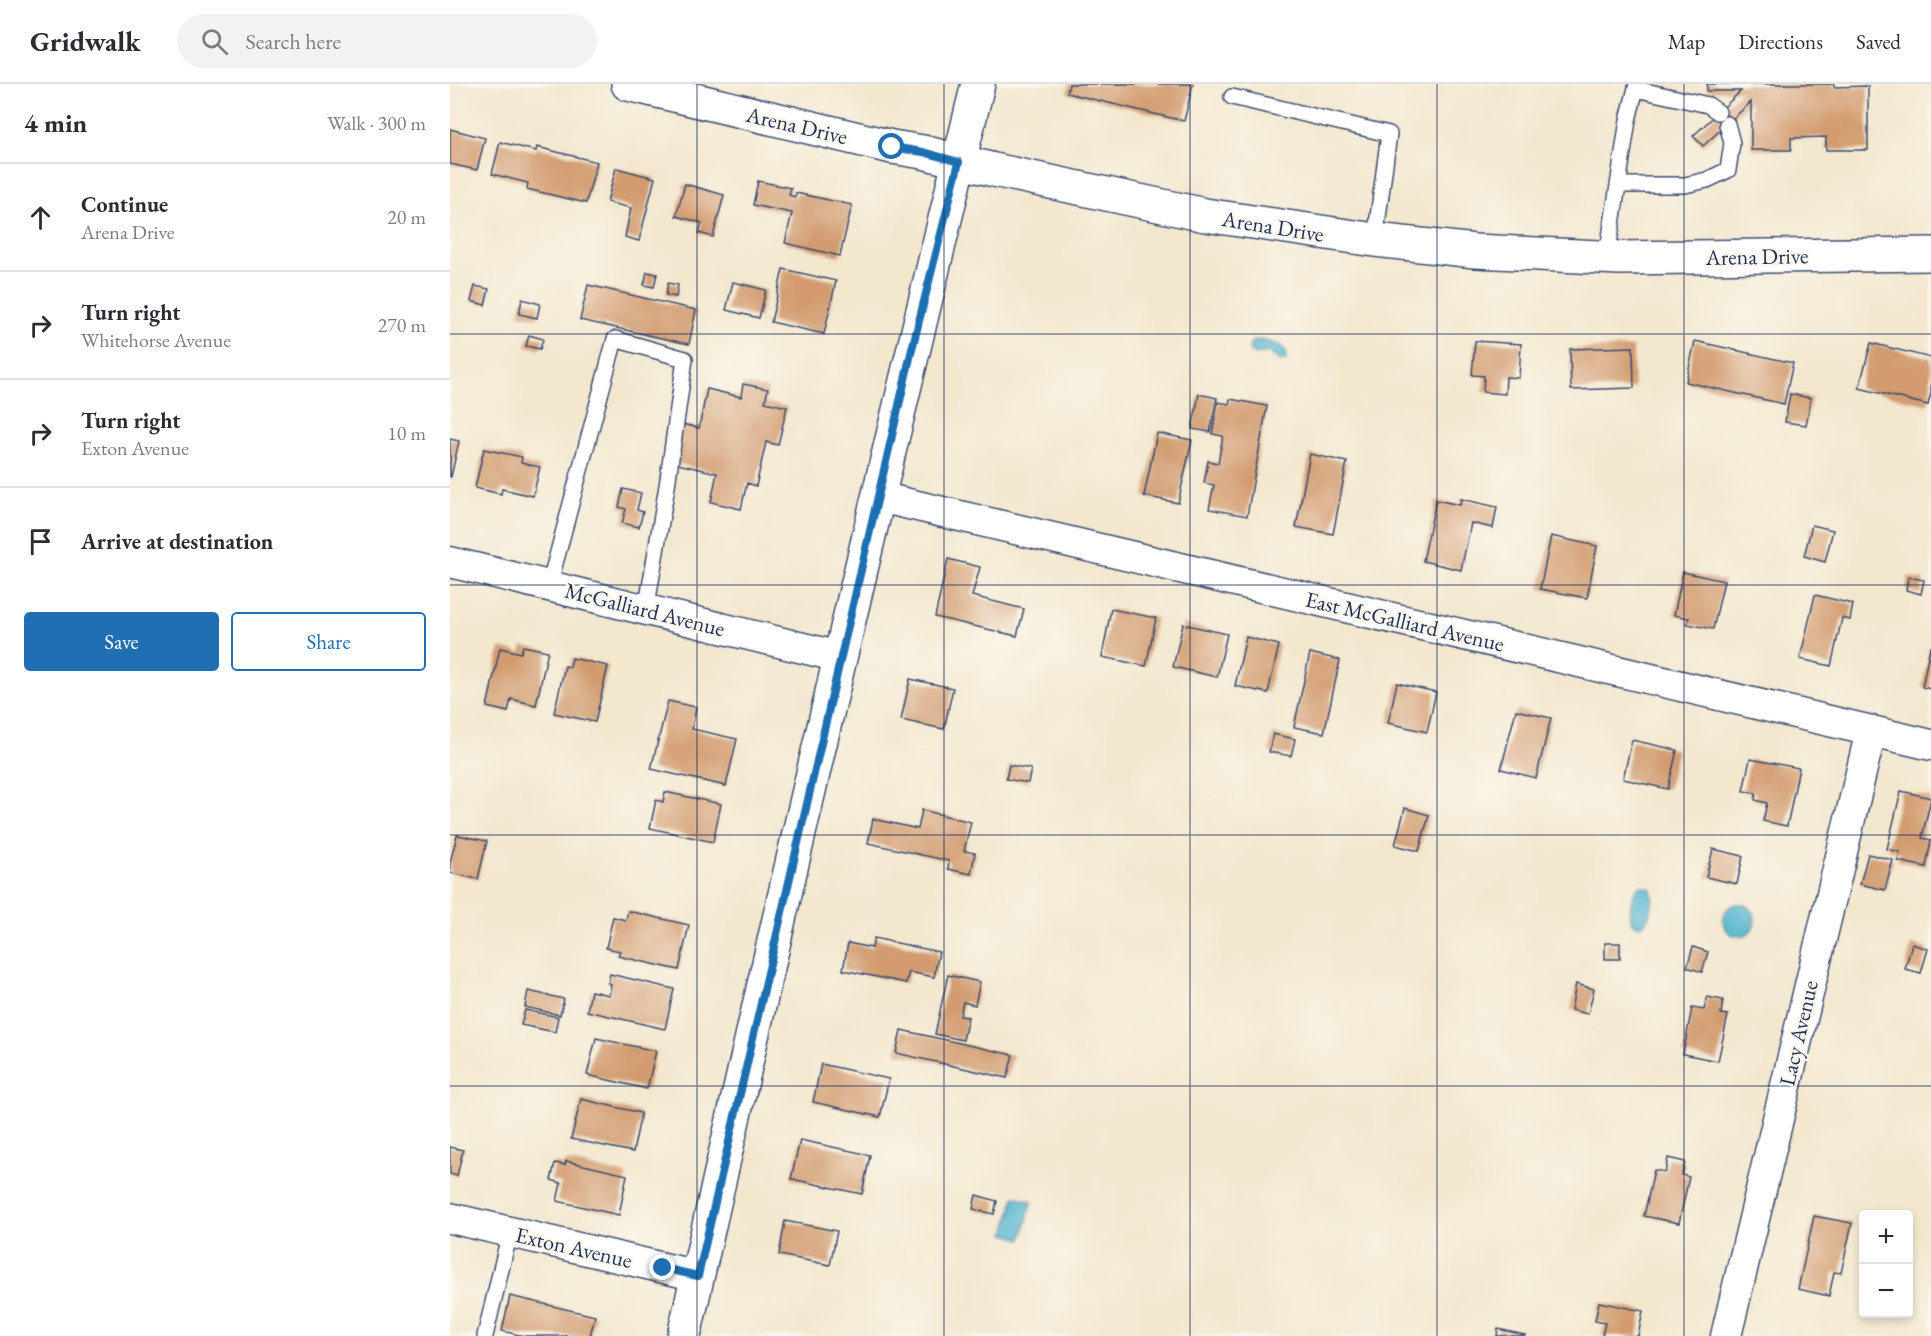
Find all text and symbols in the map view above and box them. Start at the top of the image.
search box [177,14,597,68]
text: Gridwalk [30,23,141,59]
icon: search [198,25,231,58]
text: Search here [246,27,341,56]
text: Map [1668,28,1705,55]
text: Directions [1738,28,1823,55]
text: Saved [1856,28,1901,55]
street label: Arena Drive [742,100,851,151]
text: 4 min [24,106,87,140]
text: Walk · 300 m [327,110,426,136]
route start [878,133,904,159]
text: Continue [81,190,168,219]
icon: ahead [24,201,57,234]
text: 20 m [387,204,426,230]
street label: Arena Drive [1219,204,1326,249]
text: Arena Drive [81,219,175,245]
street label: Arena Drive [1704,241,1809,272]
text: Turn right [81,298,180,327]
icon: right [24,309,57,342]
text: 270 m [378,312,426,338]
text: Whitehorse Avenue [81,327,231,353]
text: Turn right [81,406,180,435]
icon: right [24,417,57,450]
text: 10 m [387,420,426,446]
text: Exton Avenue [81,435,189,461]
icon: arrive [24,525,57,558]
text: Arrive at destination [81,527,273,556]
street label: McGalliard Avenue [562,576,728,643]
street label: East McGalliard Avenue [1303,585,1507,659]
button: Save [24,612,219,671]
button: Share [231,612,426,671]
street label: Lacy Avenue [1772,977,1825,1089]
map controls [1859,1210,1913,1318]
button: + [1859,1210,1913,1264]
street label: Exton Avenue [513,1220,635,1275]
route end [649,1254,675,1280]
button: − [1859,1264,1913,1318]

